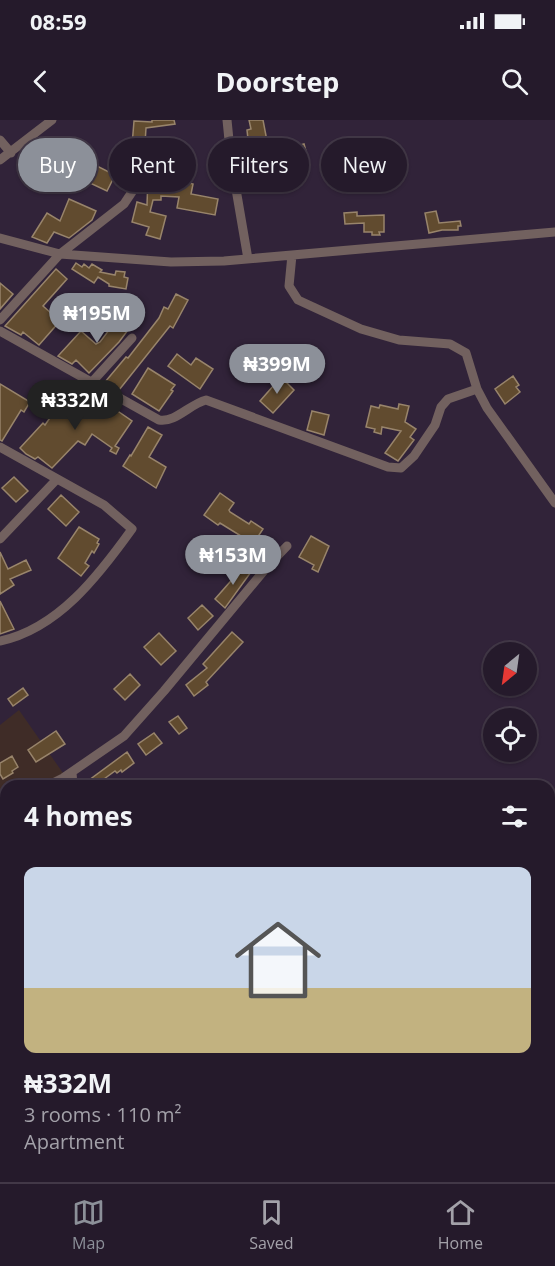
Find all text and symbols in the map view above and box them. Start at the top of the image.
text: 08:59 [30,6,87,36]
text: Doorstep [216,63,339,100]
icon: back [24,65,57,98]
icon: search [498,65,531,98]
chip: Buy [18,138,97,192]
chip: Rent [109,138,196,192]
chip: Filters [208,138,309,192]
chip: New [321,138,407,192]
pin: ₦195M [55,293,139,344]
text: ₦195M [63,299,131,326]
pin: ₦399M [235,344,319,395]
text: ₦399M [243,350,311,377]
pin: ₦332M [33,380,117,431]
text: ₦332M [41,386,109,413]
pin: ₦153M [191,535,275,586]
text: ₦153M [199,541,267,568]
north arrow [483,642,537,696]
map controls [483,642,537,762]
button: locate [483,708,537,762]
text: 4 homes [24,798,133,834]
icon: filters [498,800,531,833]
icon: home [224,906,332,1014]
text: ₦332M [24,1065,112,1101]
text: 3 rooms · 110 m² [24,1101,182,1128]
text: Apartment [24,1128,124,1155]
tab: Map [72,1196,105,1254]
tab: Saved [249,1196,294,1254]
tab: Home [438,1196,483,1254]

